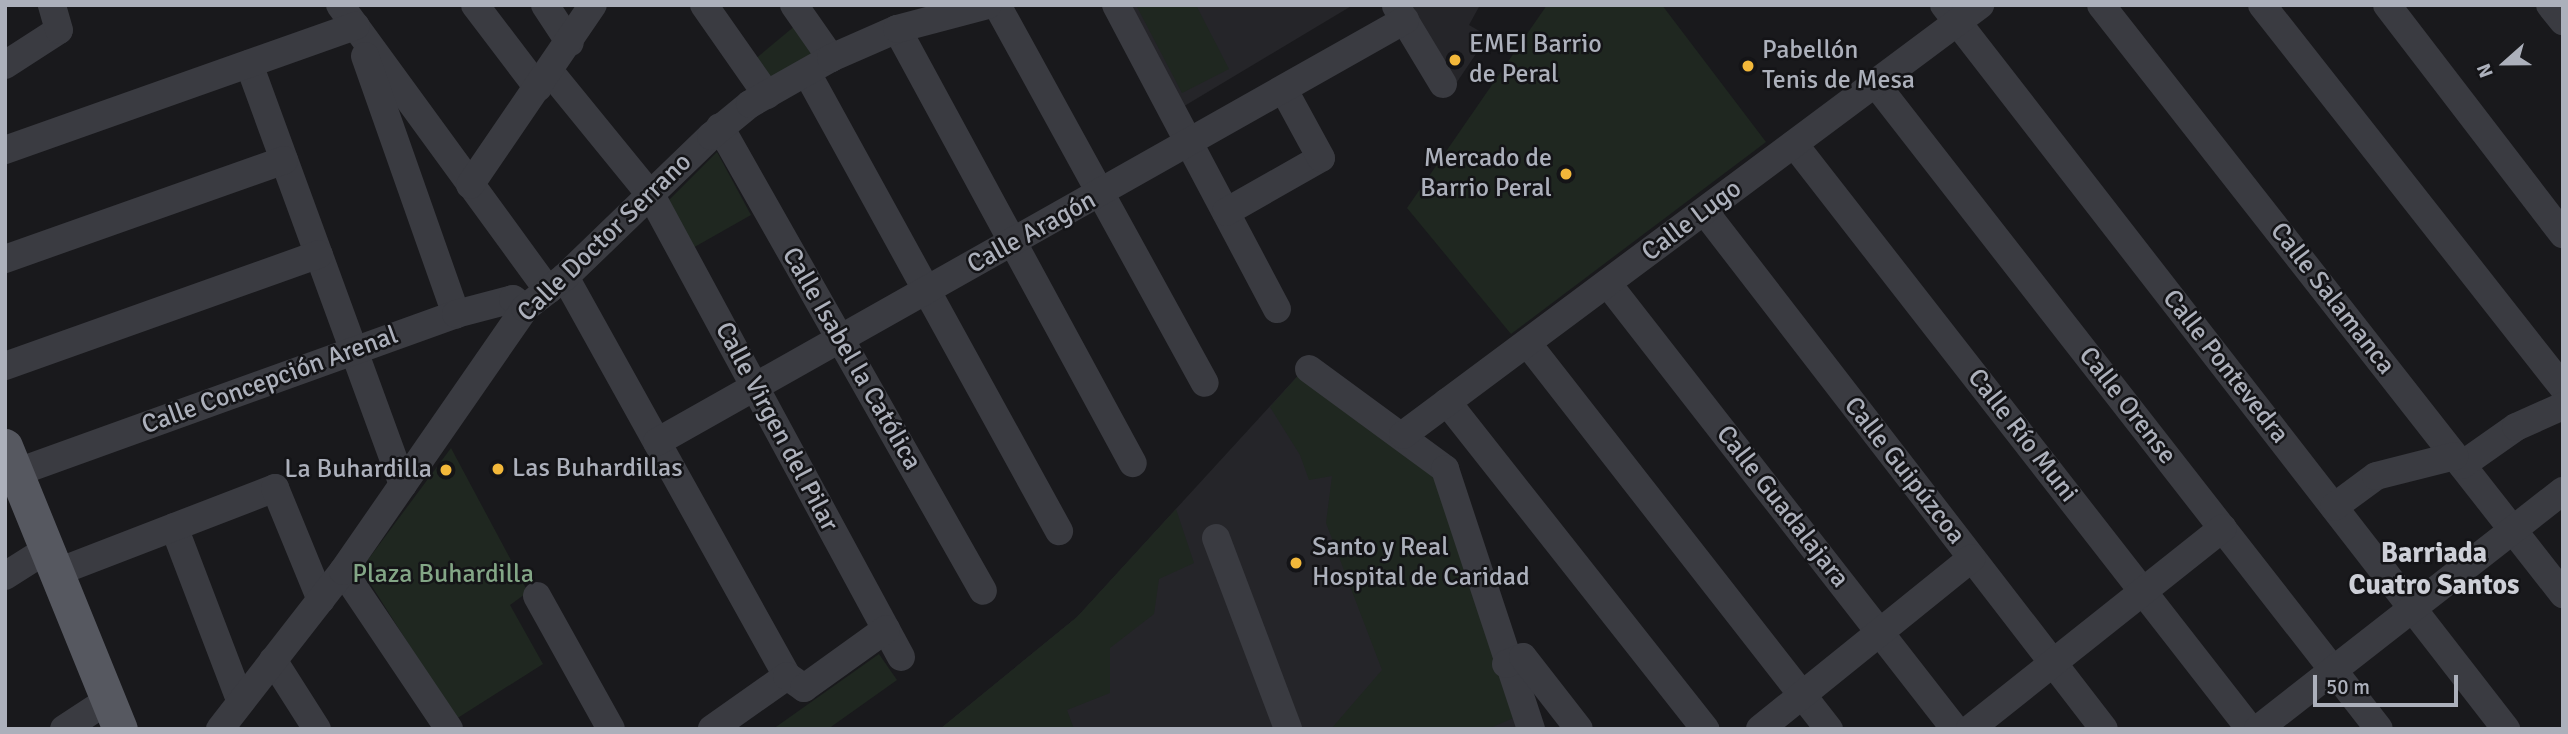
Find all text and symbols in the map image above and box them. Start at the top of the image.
north arrow [2470,28,2540,98]
place label: EMEI Barrio de Peral [1469,29,1602,90]
place label: Pabellón Tenis de Mesa [1762,35,1915,96]
marker: EMEI Barrio de Peral [1447,52,1463,68]
marker: Pabellón Tenis de Mesa [1740,58,1756,74]
text: N [2472,60,2499,81]
place label: Mercado de Barrio Peral [1420,143,1552,204]
street label: Calle Doctor Serrano [512,147,698,329]
marker: Mercado de Barrio Peral [1558,166,1574,182]
street label: Calle Lugo [1636,173,1748,269]
street label: Calle Aragón [962,185,1102,281]
street label: Calle Salamanca [2263,217,2401,381]
street label: Calle Isabel la Católica [775,242,927,476]
street label: Calle Pontevedra [2155,284,2295,450]
street label: Calle Virgen del Pilar [708,317,844,537]
street label: Calle Concepción Arenal [138,320,402,442]
street label: Calle Orense [2072,341,2182,471]
street label: Calle Río Muni [1960,363,2084,509]
street label: Calle Guipúzcoa [1837,391,1971,551]
street label: Calle Guadalajara [1709,420,1855,594]
place label: Las Buhardillas [512,453,683,485]
place label: La Buhardilla [284,454,432,486]
marker: Las Buhardillas [490,461,506,477]
marker: La Buhardilla [438,462,454,478]
place label: Santo y Real Hospital de Caridad [1312,532,1530,594]
district label: Barriada Cuatro Santos [2349,536,2519,602]
marker: Santo y Real Hospital de Caridad [1286,553,1306,573]
park label: Plaza Buhardilla [352,559,534,591]
scale bar [2316,660,2461,704]
text: 50 m [2326,674,2370,700]

